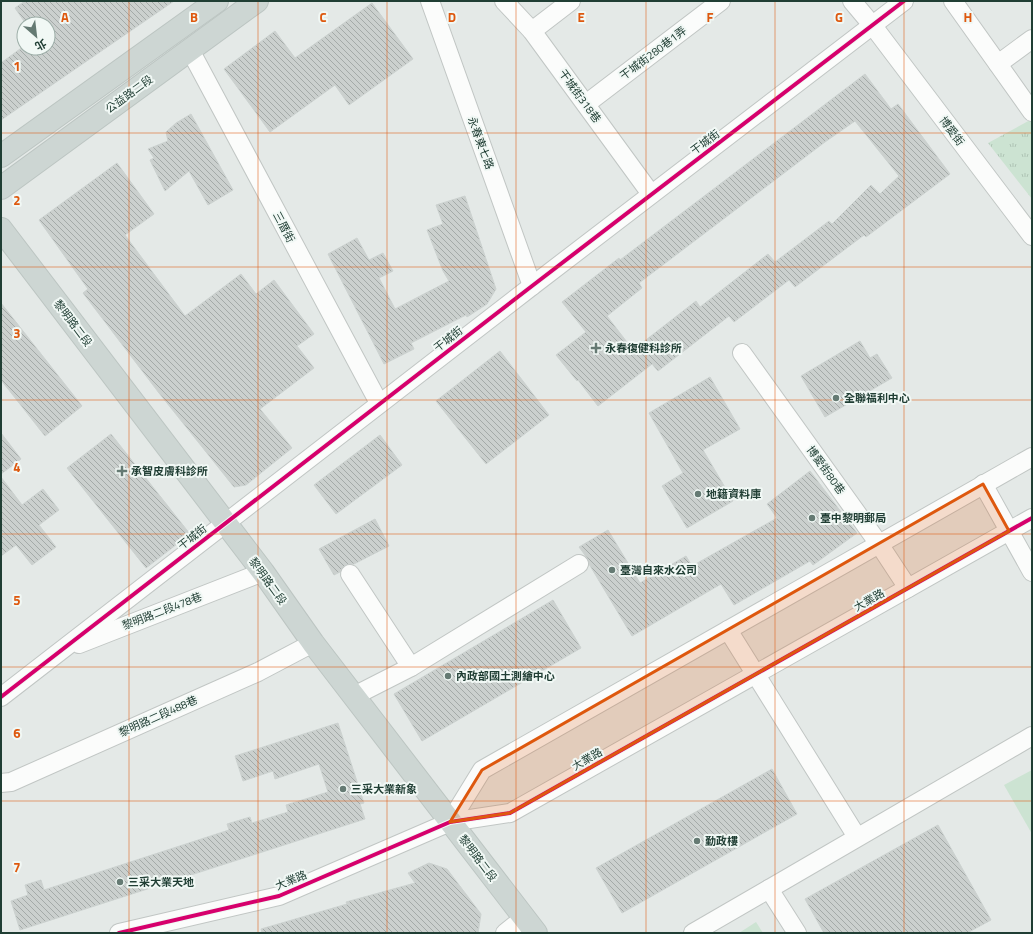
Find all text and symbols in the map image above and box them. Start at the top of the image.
text: A [61,7,69,27]
text: B [190,7,198,27]
text: C [319,7,327,27]
text: D [448,7,456,27]
text: E [577,7,585,27]
text: F [707,7,714,27]
text: G [835,7,843,27]
text: H [964,7,972,27]
north arrow [16,16,56,56]
street label: 干城街280巷1弄 [616,23,690,83]
text: 北 [32,35,49,54]
text: 1 [13,56,21,76]
street label: 干城街318巷 [555,66,605,126]
street label: 公益路二段 [102,71,156,117]
street label: 博愛街 [936,113,968,149]
street label: 永春東七路 [464,114,498,172]
street label: 干城街 [687,126,723,158]
text: 2 [13,190,21,210]
street label: 三厝街 [269,209,299,245]
street label: 黎明路二段 [50,296,96,350]
text: 3 [13,323,21,343]
street label: 干城街 [430,323,466,355]
place label: 永春復健科診所 [605,340,682,356]
marker: 永春復健科診所 [590,342,602,354]
place label: 全聯福利中心 [844,390,910,406]
marker: 全聯福利中心 [831,393,841,403]
street label: 博愛街80巷 [803,443,849,497]
text: 4 [13,457,21,477]
place label: 承智皮膚科診所 [131,463,208,479]
marker: 承智皮膚科診所 [116,465,128,477]
place label: 地籍資料庫 [706,486,761,502]
marker: 地籍資料庫 [693,489,703,499]
place label: 臺中黎明郵局 [820,510,886,526]
marker: 臺中黎明郵局 [807,513,817,523]
street label: 干城街 [174,521,210,553]
street label: 黎明路二段 [245,554,291,608]
place label: 臺灣自來水公司 [620,562,697,578]
marker: 臺灣自來水公司 [607,565,617,575]
street label: 大業路 [851,585,887,615]
street label: 黎明路二段478巷 [120,588,204,634]
text: 5 [13,590,21,610]
place label: 內政部國土測繪中心 [456,668,555,684]
marker: 內政部國土測繪中心 [443,671,453,681]
street label: 黎明路二段488巷 [116,692,200,740]
text: 6 [13,723,21,743]
street label: 大業路 [569,744,605,774]
place label: 三采大業新象 [351,781,417,797]
marker: 三采大業新象 [338,784,348,794]
street label: 黎明路二段 [455,831,501,885]
place label: 勤政樓 [705,833,738,849]
marker: 勤政樓 [692,836,702,846]
text: 7 [13,857,21,877]
street label: 大業路 [273,866,309,894]
place label: 三采大業天地 [128,874,194,890]
marker: 三采大業天地 [115,877,125,887]

